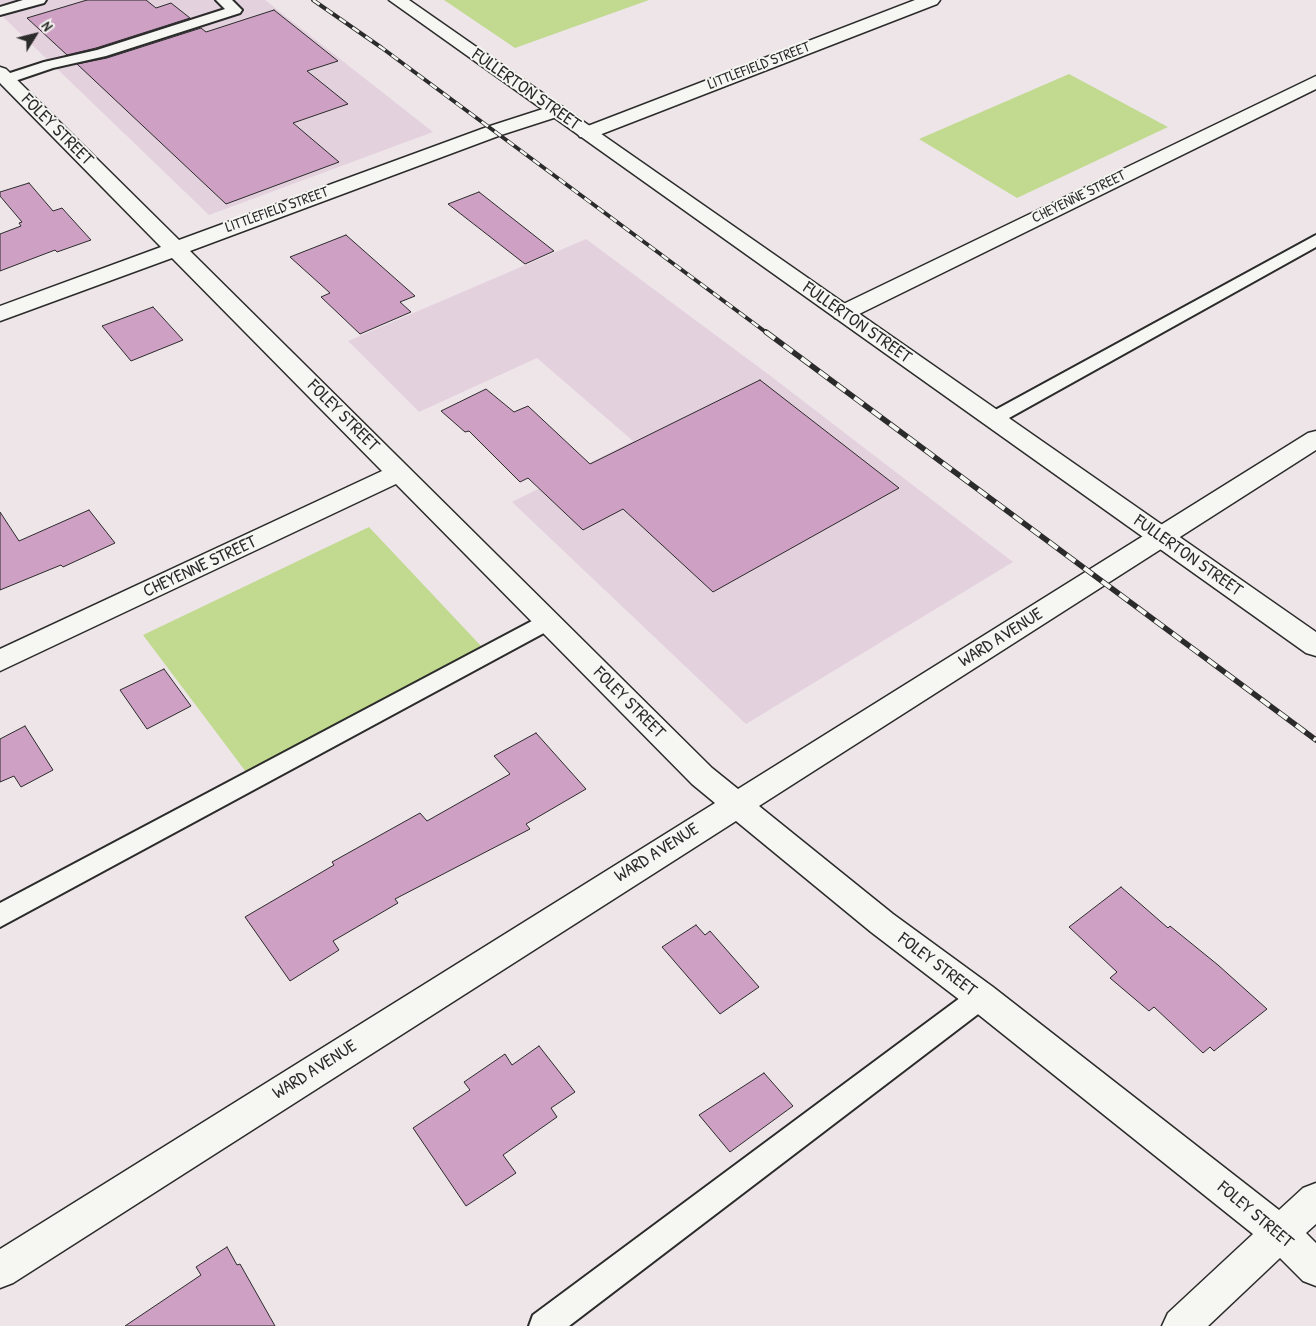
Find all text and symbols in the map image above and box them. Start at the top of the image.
north arrow [10,10,60,60]
text: N [38,17,57,34]
street label: LITTLEFIELD STREET [705,38,813,94]
street label: FULLERTON STREET [468,45,584,135]
street label: FOLEY STREET [17,90,97,170]
street label: CHEYENNE STREET [1029,167,1129,227]
street label: LITTLEFIELD STREET [223,183,331,237]
street label: FULLERTON STREET [799,278,915,368]
street label: FOLEY STREET [303,376,383,456]
street label: FULLERTON STREET [1130,511,1246,601]
street label: CHEYENNE STREET [140,531,260,603]
street label: WARD AVENUE [955,604,1047,672]
street label: FOLEY STREET [589,663,669,743]
street label: WARD AVENUE [611,819,703,887]
street label: FOLEY STREET [893,928,981,1002]
street label: WARD AVENUE [269,1036,361,1104]
street label: FOLEY STREET [1213,1177,1297,1253]

